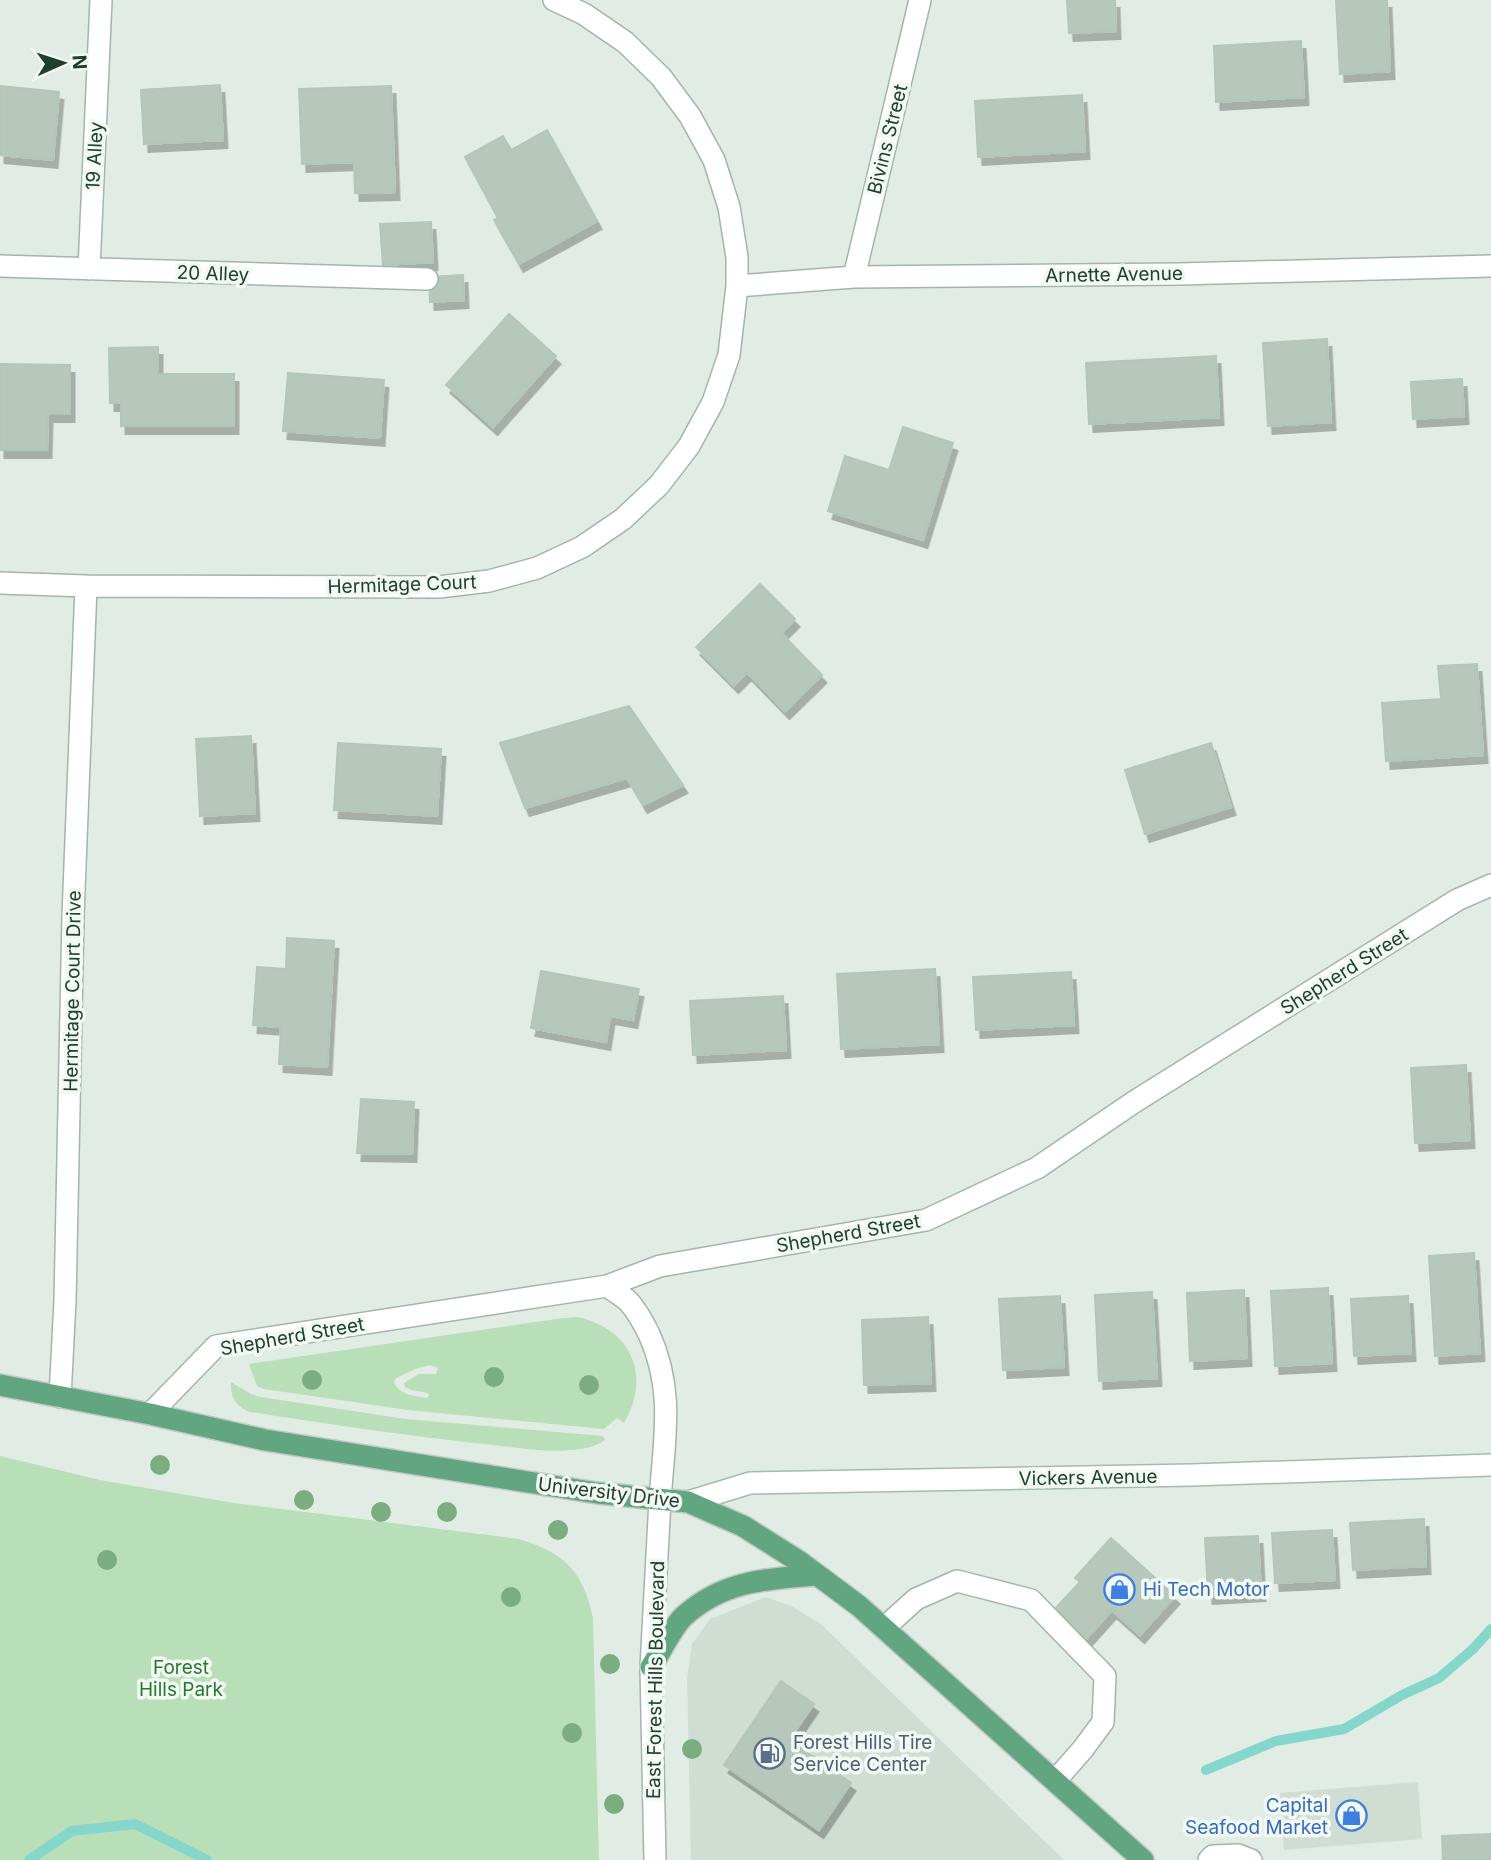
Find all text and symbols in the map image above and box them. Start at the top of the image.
north arrow [28,28,98,98]
text: N [68,54,91,70]
street label: Bivins Street [863,82,912,196]
street label: 19 Alley [81,121,108,191]
street label: 20 Alley [176,261,250,286]
street label: Arnette Avenue [1045,262,1183,287]
street label: Hermitage Court [327,570,477,599]
street label: Hermitage Court Drive [59,890,86,1092]
street label: Shepherd Street [1276,923,1412,1020]
street label: Shepherd Street [774,1210,922,1257]
street label: Shepherd Street [218,1313,366,1360]
street label: Vickers Avenue [1018,1465,1158,1490]
street label: University Drive [537,1472,681,1513]
street label: East Forest Hills Boulevard [642,1561,669,1799]
shop icon: Hi Tech Motor [1103,1572,1137,1606]
place label: Hi Tech Motor [1143,1578,1270,1601]
park label: Forest Hills Park [139,1656,224,1701]
place label: Forest Hills Tire Service Center [793,1731,932,1776]
fuel station icon: Forest Hills Tire Service Center [753,1736,787,1770]
place label: Capital Seafood Market [1185,1794,1328,1839]
shop icon: Capital Seafood Market [1334,1799,1368,1833]

